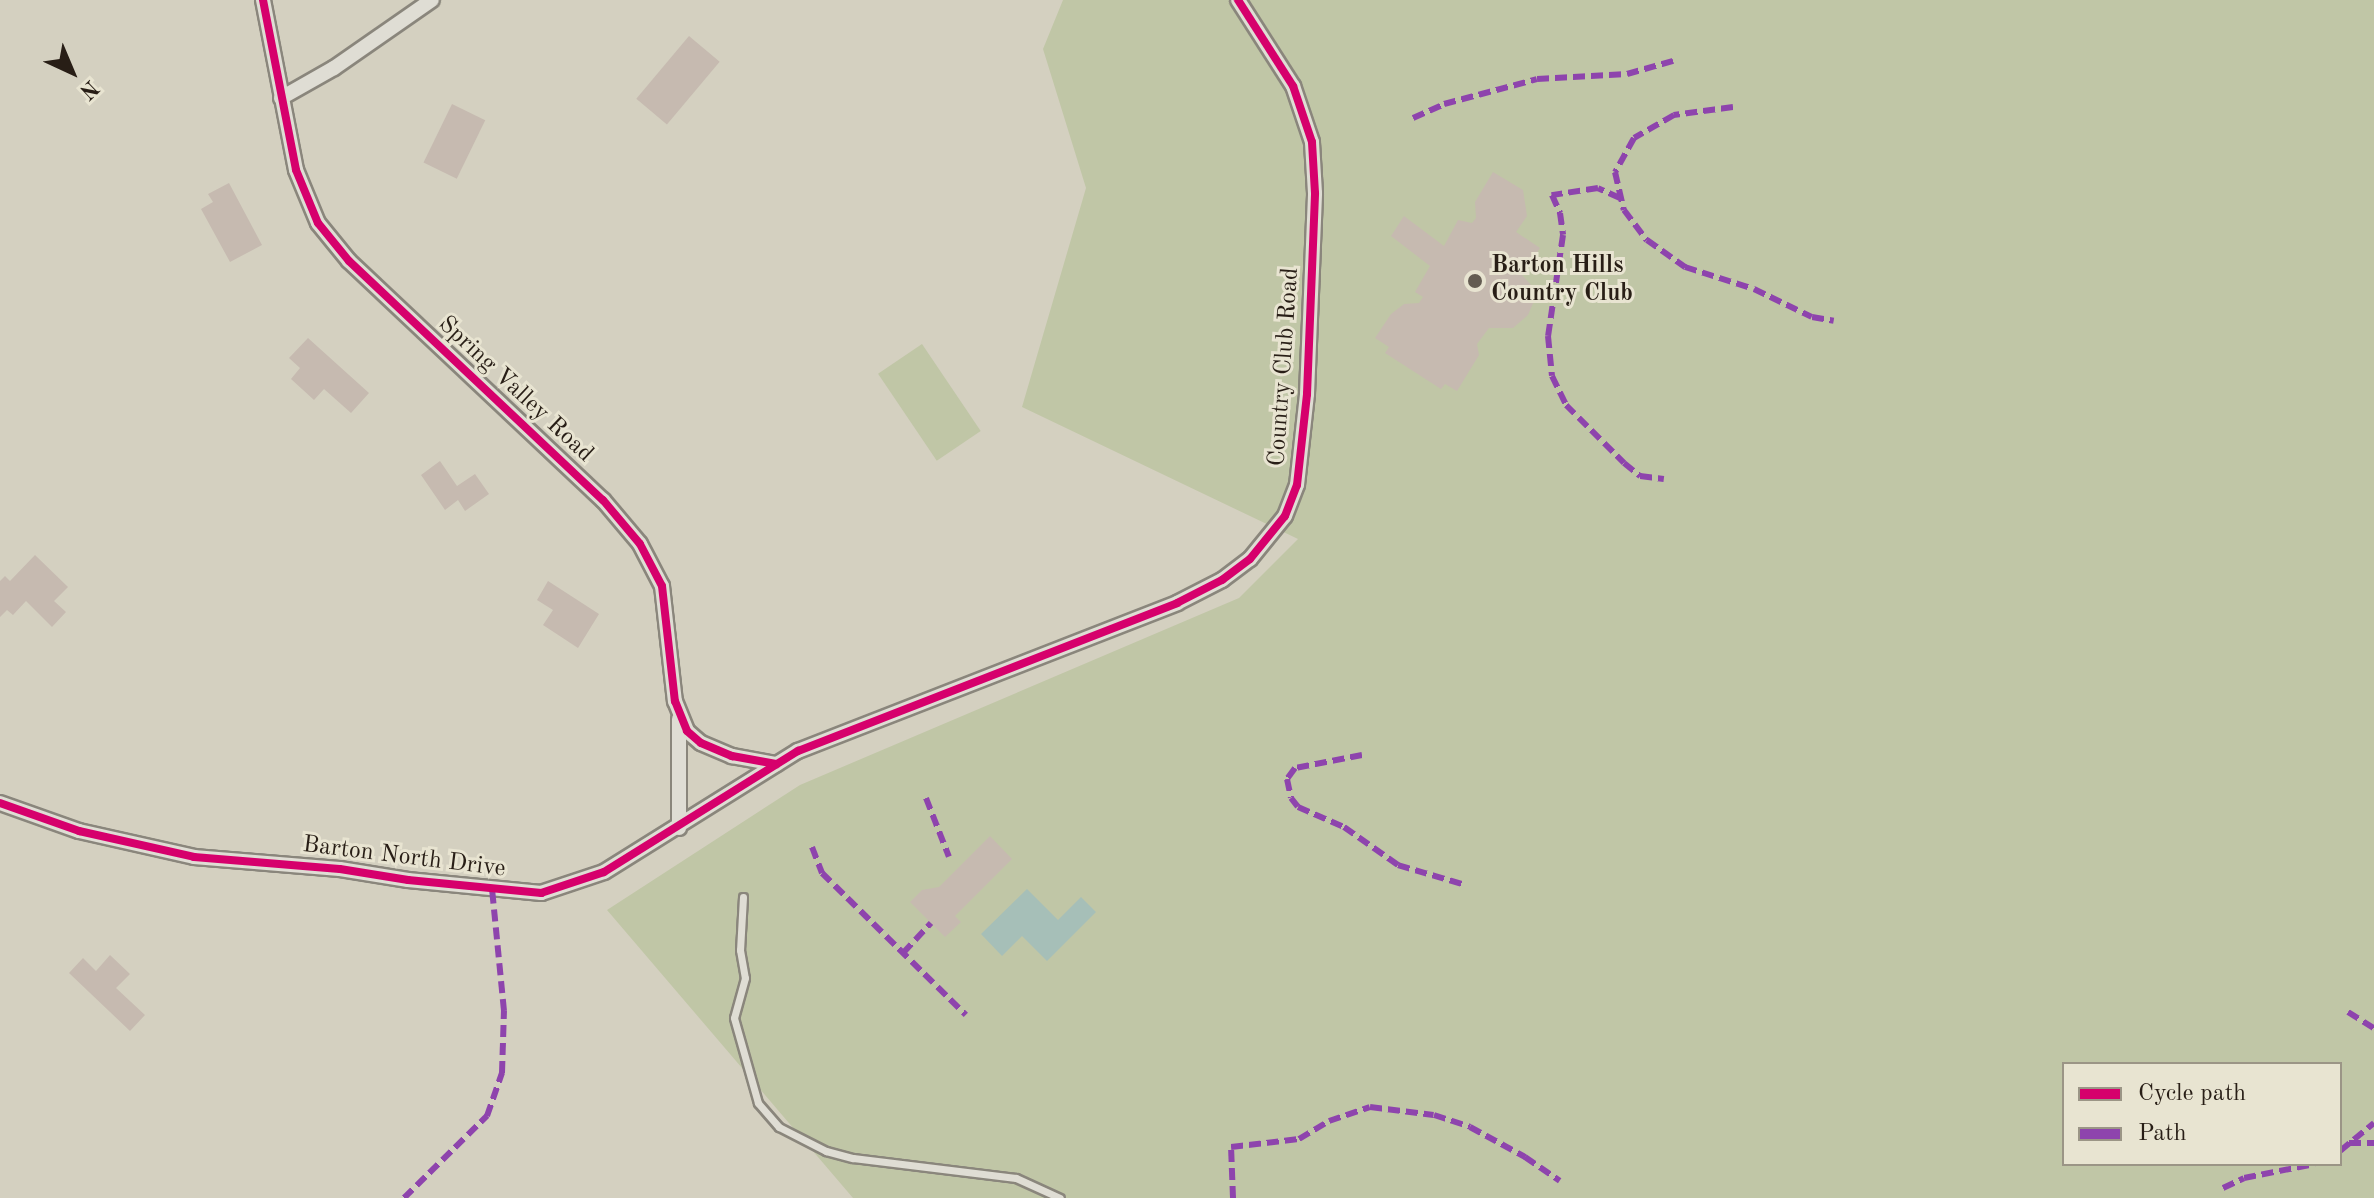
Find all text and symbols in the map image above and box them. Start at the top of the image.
north arrow [32,32,112,112]
text: N [75,76,102,103]
place label: Barton Hills Country Club [1491,253,1633,309]
street label: Country Club Road [1264,267,1306,467]
marker: Barton Hills Country Club [1466,272,1484,290]
street label: Spring Valley Road [431,311,599,469]
street label: Barton North Drive [301,831,507,885]
legend [2062,1062,2342,1166]
text: Cycle path [2138,1082,2246,1106]
text: Path [2138,1122,2187,1146]

